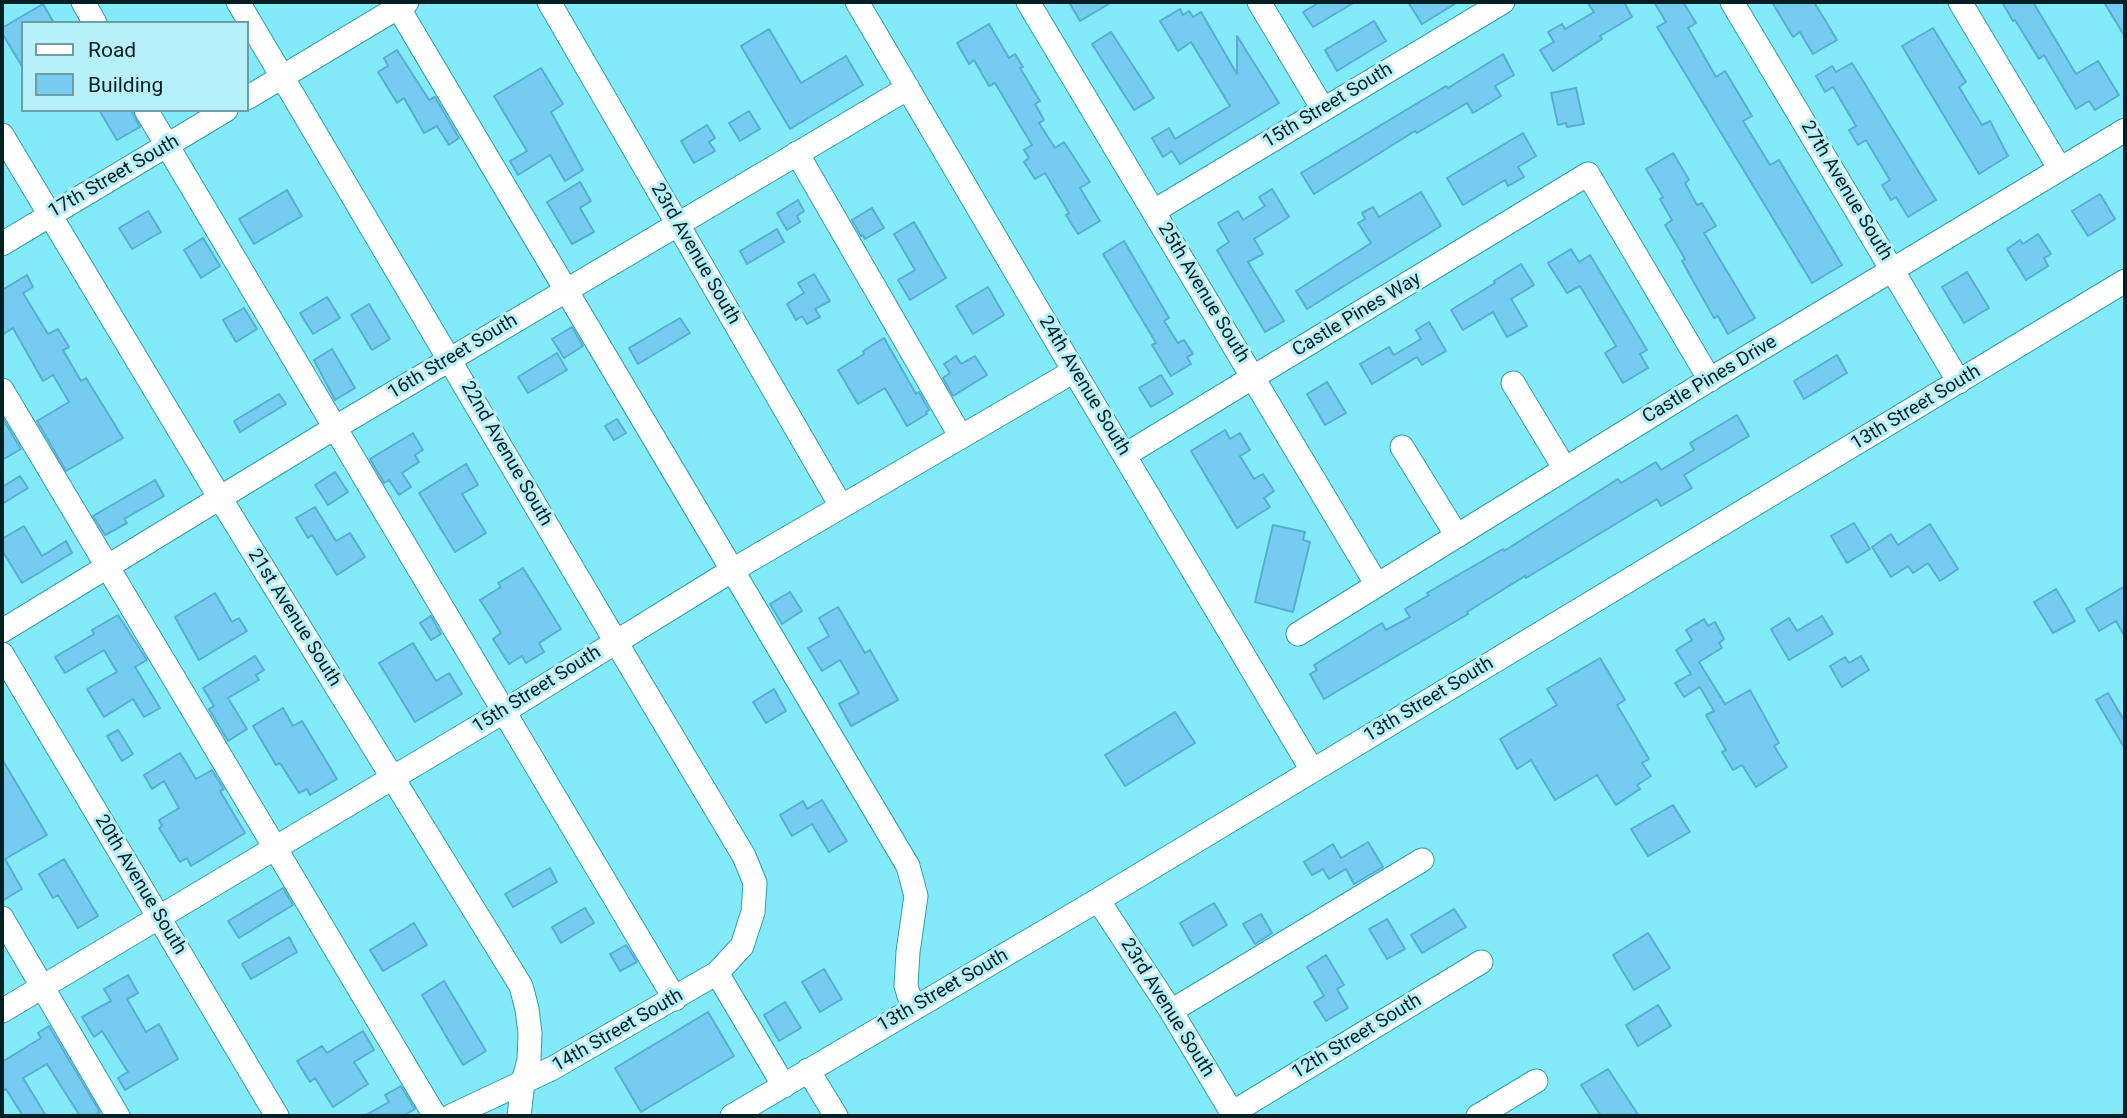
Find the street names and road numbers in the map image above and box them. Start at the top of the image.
street label: 15th Street South [1259,58,1397,154]
street label: 27th Avenue South [1795,117,1897,265]
street label: 17th Street South [45,130,183,224]
street label: 23rd Avenue South [645,179,745,329]
street label: 25th Avenue South [1152,219,1254,367]
street label: Castle Pines Way [1289,268,1425,362]
street label: 16th Street South [384,309,522,405]
street label: 24th Avenue South [1033,312,1135,460]
street label: Castle Pines Drive [1639,331,1781,429]
street label: 13th Street South [1847,360,1985,456]
street label: 22nd Avenue South [455,378,557,530]
street label: 21st Avenue South [242,545,346,691]
street label: 15th Street South [469,641,605,739]
street label: 13th Street South [1360,652,1498,748]
street label: 20th Avenue South [89,811,191,959]
street label: 23rd Avenue South [1115,934,1219,1082]
street label: 13th Street South [874,944,1012,1038]
street label: 14th Street South [549,984,687,1078]
street label: 12th Street South [1288,989,1426,1085]

